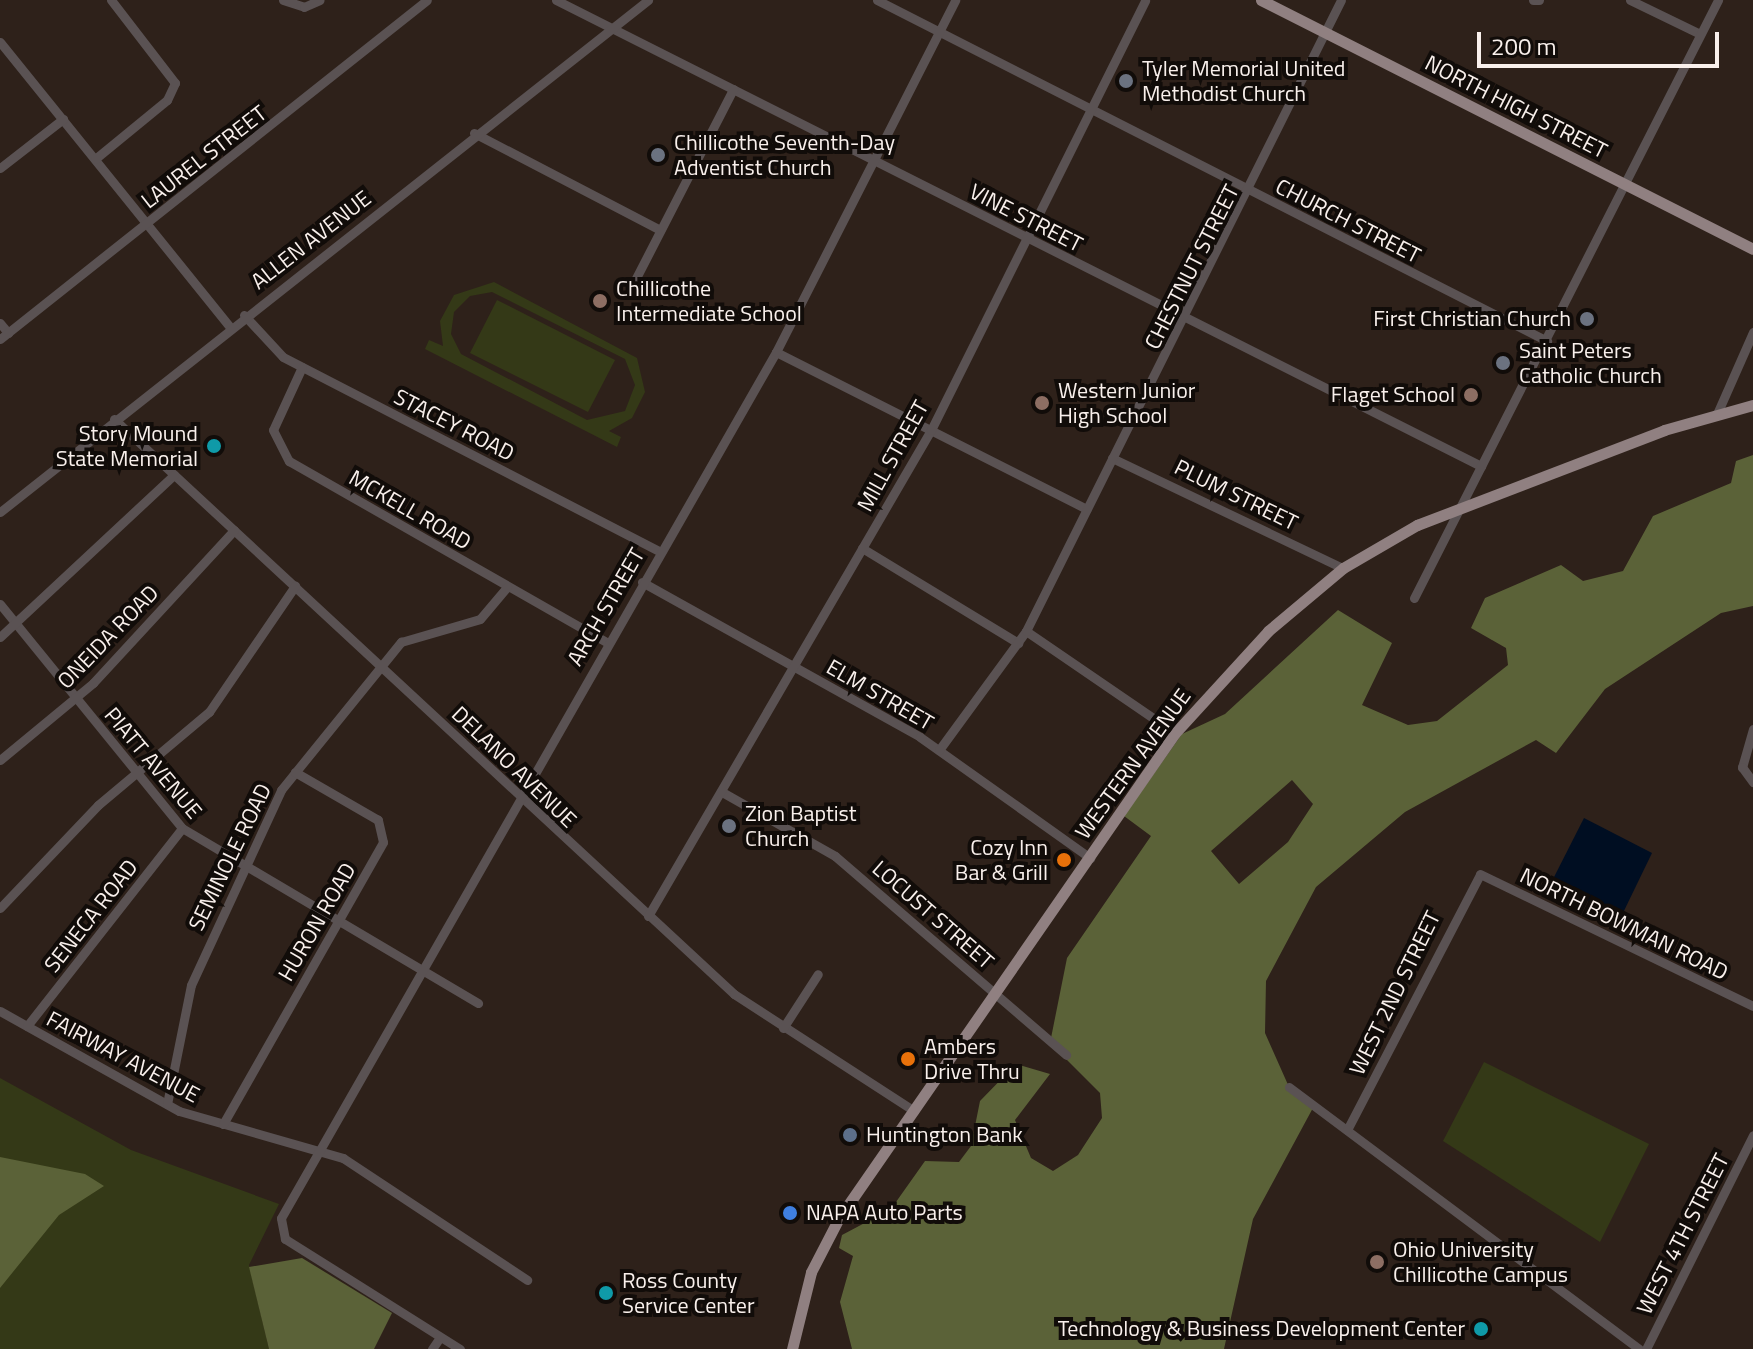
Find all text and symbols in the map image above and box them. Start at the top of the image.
scale bar [1481,16,1723,66]
text: 200 m [1491,28,1557,64]
street label: NORTH HIGH STREET [1421,50,1611,164]
place label: Tyler Memorial United Methodist Church [1142,55,1345,106]
marker: Tyler Memorial United Methodist Church [1117,72,1135,90]
street label: LAUREL STREET [136,100,272,214]
place label: Chillicothe Seventh-Day Adventist Church [674,129,895,180]
marker: Chillicothe Seventh-Day Adventist Church [649,146,667,164]
street label: CHURCH STREET [1271,173,1425,269]
street label: VINE STREET [965,178,1087,258]
street label: CHESTNUT STREET [1139,180,1245,354]
street label: ALLEN AVENUE [246,185,376,295]
place label: Chillicothe Intermediate School [616,275,802,326]
marker: Chillicothe Intermediate School [591,292,609,310]
place label: First Christian Church [1373,306,1571,332]
marker: First Christian Church [1578,310,1596,328]
place label: Saint Peters Catholic Church [1519,337,1662,388]
marker: Saint Peters Catholic Church [1494,354,1512,372]
place label: Western Junior High School [1058,377,1195,428]
place label: Flaget School [1331,382,1455,408]
street label: STACEY ROAD [390,383,518,467]
marker: Flaget School [1462,386,1480,404]
marker: Western Junior High School [1033,394,1051,412]
street label: MILL STREET [852,396,934,516]
place label: Story Mound State Memorial [56,420,198,472]
marker: Story Mound State Memorial [205,437,223,455]
street label: PLUM STREET [1170,454,1302,536]
street label: MCKELL ROAD [344,465,476,555]
street label: ARCH STREET [562,544,650,670]
street label: ONEIDA ROAD [52,580,164,694]
street label: ELM STREET [822,654,938,736]
street label: WESTERN AVENUE [1070,684,1196,844]
street label: DELANO AVENUE [446,701,582,833]
street label: PIATT AVENUE [99,702,207,824]
street label: SEMINOLE ROAD [183,779,277,935]
place label: Zion Baptist Church [745,800,856,852]
marker: Zion Baptist Church [720,817,738,835]
place label: Cozy Inn Bar & Grill [955,834,1048,886]
marker: Cozy Inn Bar & Grill [1055,851,1073,869]
street label: SENECA ROAD [39,854,143,978]
street label: LOCUST STREET [867,855,999,975]
street label: HURON ROAD [273,858,361,986]
street label: NORTH BOWMAN ROAD [1516,862,1732,986]
street label: WEST 2ND STREET [1344,907,1446,1079]
street label: FAIRWAY AVENUE [42,1006,204,1108]
place label: Ambers Drive Thru [924,1033,1020,1084]
marker: Ambers Drive Thru [899,1050,917,1068]
place label: Huntington Bank [866,1122,1023,1148]
marker: Huntington Bank [841,1126,859,1144]
street label: WEST 4TH STREET [1631,1149,1735,1319]
place label: NAPA Auto Parts [806,1200,963,1226]
marker: NAPA Auto Parts [781,1204,799,1222]
place label: Ohio University Chillicothe Campus [1393,1236,1568,1288]
marker: Ohio University Chillicothe Campus [1368,1253,1386,1271]
place label: Ross County Service Center [622,1267,755,1318]
marker: Ross County Service Center [597,1284,615,1302]
place label: Technology & Business Development Center [1058,1316,1465,1342]
marker: Technology & Business Development Center [1472,1320,1490,1338]

